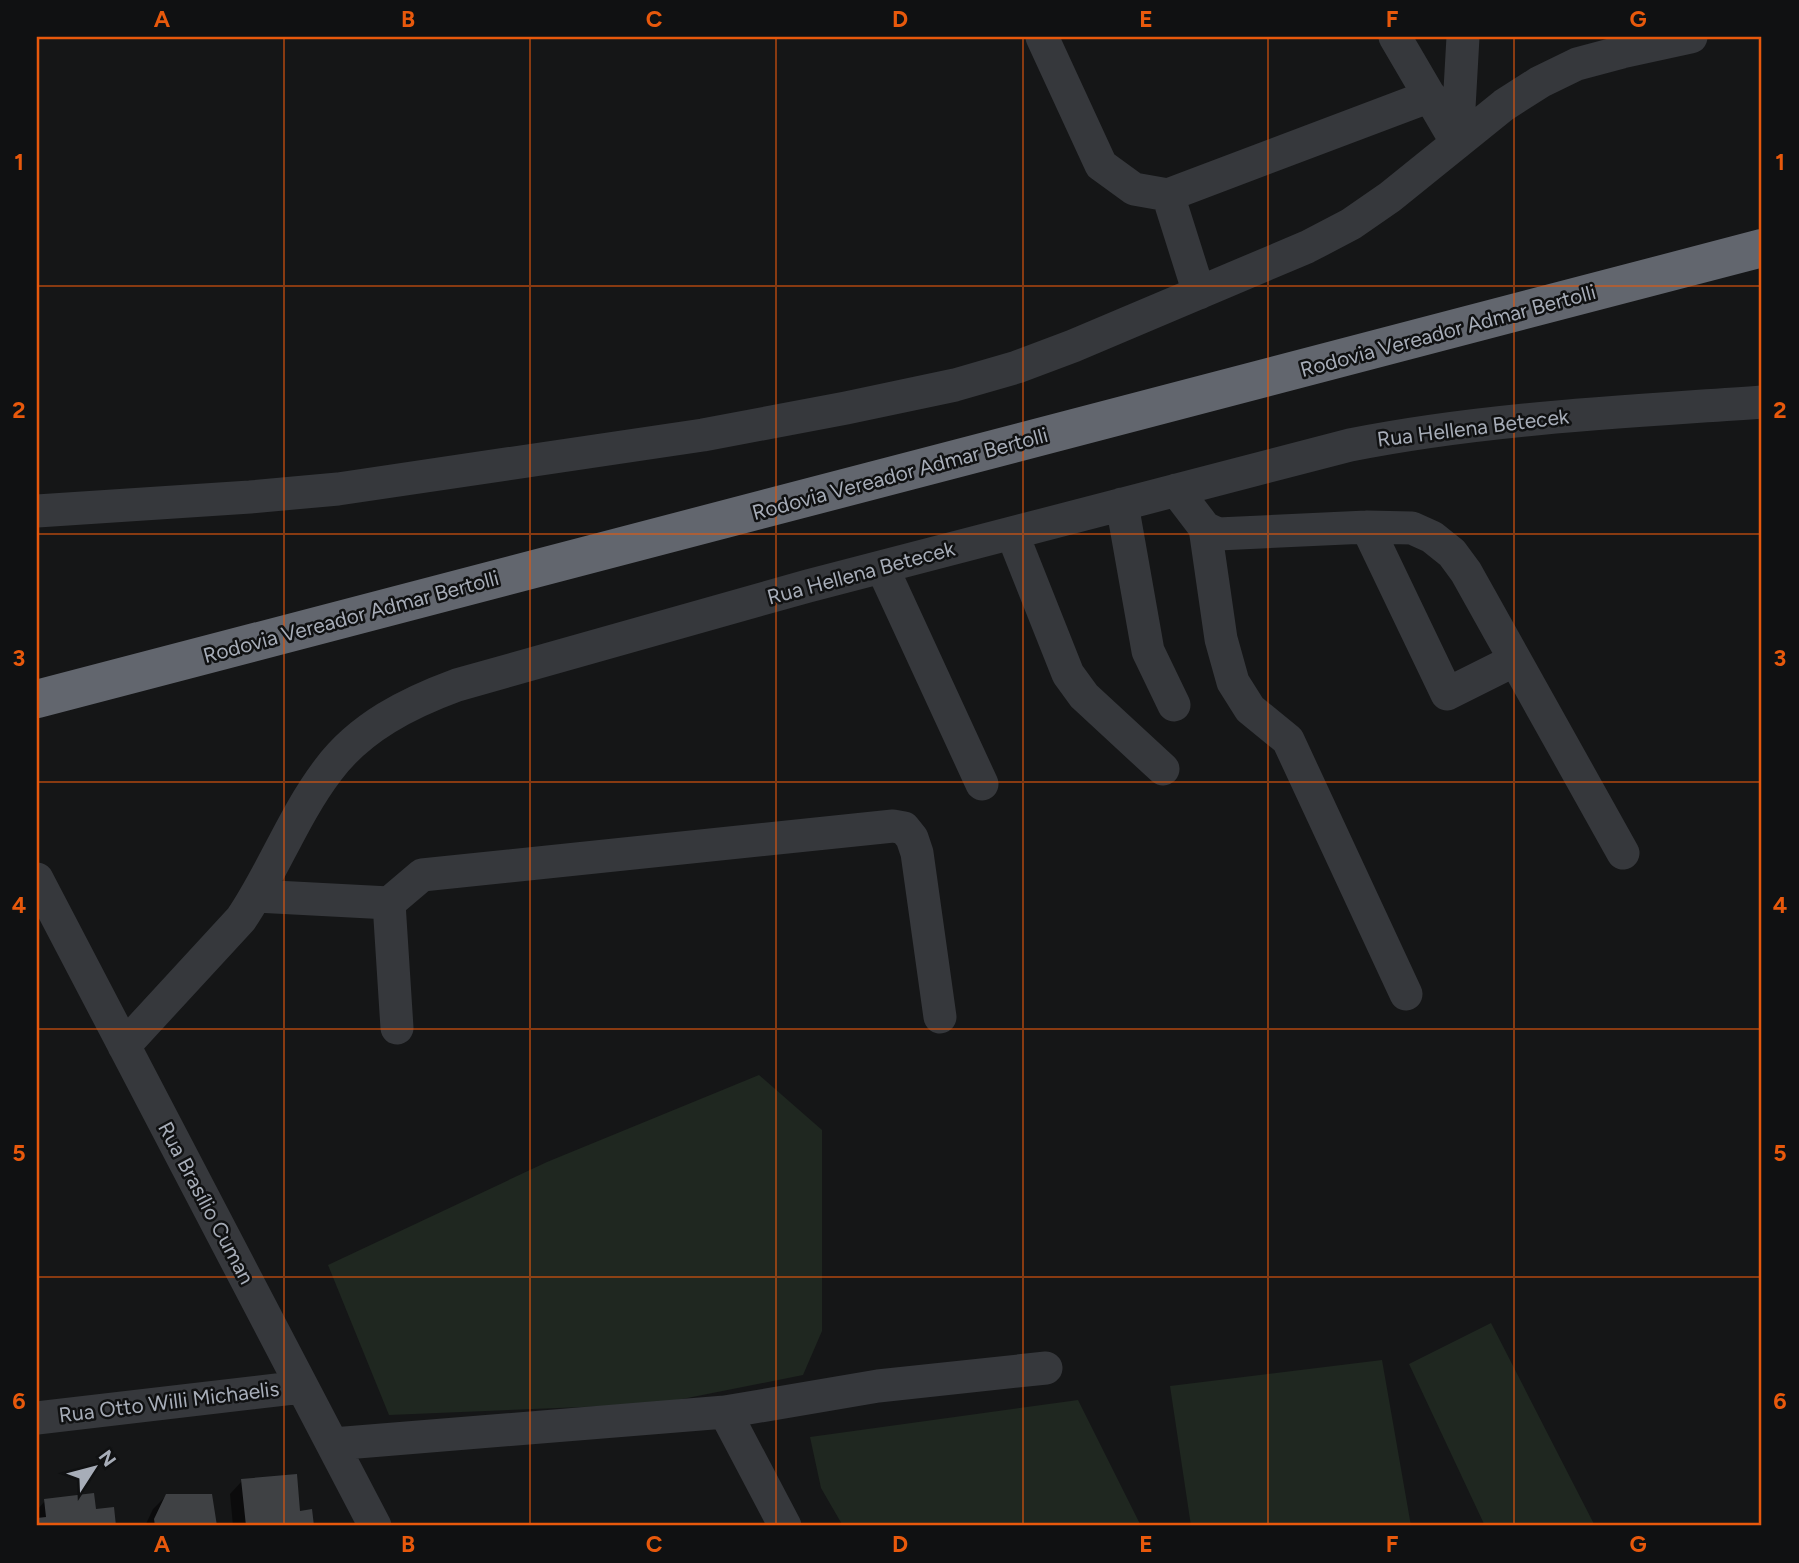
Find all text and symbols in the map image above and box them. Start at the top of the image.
text: A [154,5,171,33]
text: B [401,5,415,33]
text: C [646,5,663,33]
text: D [892,5,908,33]
text: E [1139,5,1153,33]
text: F [1386,5,1399,33]
text: G [1629,5,1647,33]
text: 1 [14,148,24,176]
text: 1 [1775,148,1785,176]
street label: Rodovia Vereador Admar Bertolli [1297,279,1599,382]
text: 2 [12,396,26,424]
text: 2 [1773,396,1787,424]
street label: Rua Hellena Betecek [1376,403,1571,452]
street label: Rodovia Vereador Admar Bertolli [749,422,1051,525]
street label: Rua Hellena Betecek [764,535,958,610]
street label: Rodovia Vereador Admar Bertolli [200,565,502,668]
text: 3 [13,644,25,672]
text: 3 [1774,644,1786,672]
text: 4 [12,891,26,919]
text: 4 [1773,891,1787,919]
street label: Rua Brasílio Cuman [153,1117,260,1288]
text: 5 [12,1139,26,1167]
text: 5 [1773,1139,1787,1167]
street label: Rua Otto Willi Michaelis [57,1376,281,1427]
text: 6 [12,1387,26,1415]
text: 6 [1773,1387,1787,1415]
north arrow [60,1434,130,1504]
text: N [94,1446,121,1471]
text: A [154,1530,171,1558]
text: B [401,1530,415,1558]
text: C [646,1530,663,1558]
text: D [892,1530,908,1558]
text: E [1139,1530,1153,1558]
text: F [1386,1530,1399,1558]
text: G [1629,1530,1647,1558]

